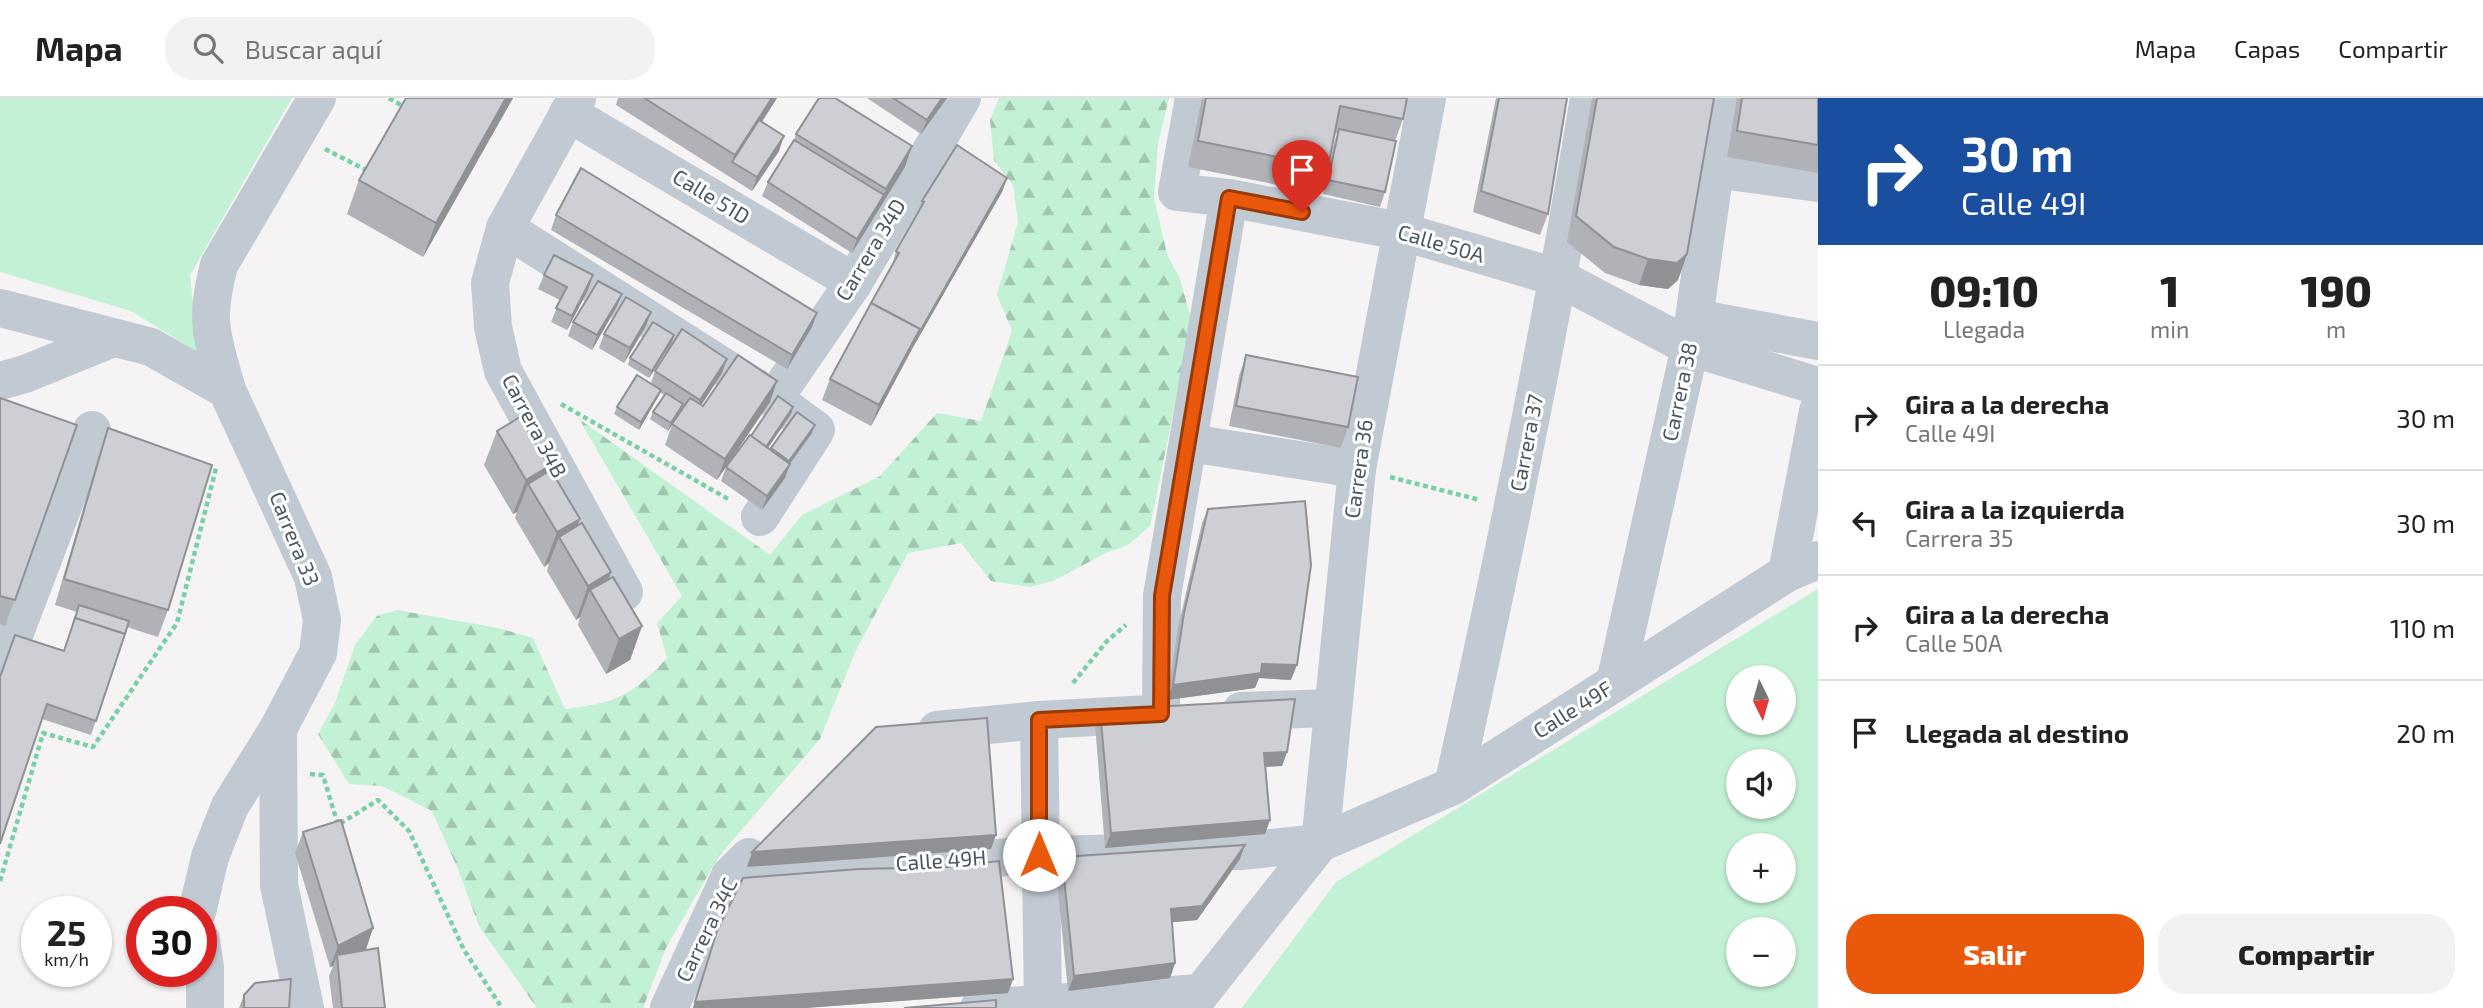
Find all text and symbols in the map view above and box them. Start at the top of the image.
search box [165,17,655,80]
text: Mapa [35,28,123,68]
icon: search [189,29,227,67]
text: Buscar aquí [245,33,382,64]
text: Mapa [2135,34,2196,63]
text: Capas [2234,34,2300,63]
text: Compartir [2338,34,2448,63]
text: 30 m [1961,123,2073,182]
icon: right [1846,126,1937,217]
pin [1272,140,1332,212]
icon: arrive [1283,151,1321,189]
street label: Calle 51D [669,163,755,228]
text: Calle 49I [1961,183,2087,221]
street label: Carrera 34D [830,194,910,305]
street label: Calle 50A [1395,218,1488,267]
text: 09:10 [1929,265,2039,315]
text: 1 [2160,265,2179,315]
text: 190 [2301,265,2372,315]
text: Llegada [1943,315,2025,343]
text: min [2150,315,2189,343]
text: m [2326,315,2346,343]
street label: Carrera 38 [1656,340,1701,443]
street label: Carrera 34B [498,369,573,481]
text: Gira a la derecha [1905,388,2109,419]
street label: Carrera 37 [1504,392,1547,493]
icon: right [1846,399,1884,437]
text: 30 m [2396,402,2455,433]
street label: Carrera 36 [1338,418,1377,520]
text: Calle 49I [1905,419,1995,447]
street label: Carrera 33 [265,488,326,589]
text: Gira a la izquierda [1905,493,2125,524]
icon: left [1846,504,1884,542]
text: 30 m [2396,507,2455,538]
text: Carrera 35 [1905,524,2013,552]
text: Gira a la derecha [1905,598,2109,629]
icon: right [1846,609,1884,647]
text: 110 m [2390,612,2455,643]
text: Calle 50A [1905,629,2002,657]
north arrow [1726,665,1796,735]
map controls [1726,665,1796,987]
street label: Calle 49F [1528,675,1616,743]
icon: arrive [1846,714,1884,752]
text: Llegada al destino [1905,717,2129,748]
text: 20 m [2396,717,2455,748]
button: sound [1726,749,1796,819]
position arrow [1002,818,1076,892]
button: + [1726,833,1796,903]
street label: Calle 49H [895,844,987,875]
street label: Carrera 34C [670,873,742,985]
speed limit sign: 30 [126,896,217,987]
text: 25 [47,911,86,953]
button: Salir [1846,914,2144,994]
button: Compartir [2158,914,2455,994]
button: − [1726,917,1796,987]
text: km/h [44,948,89,970]

